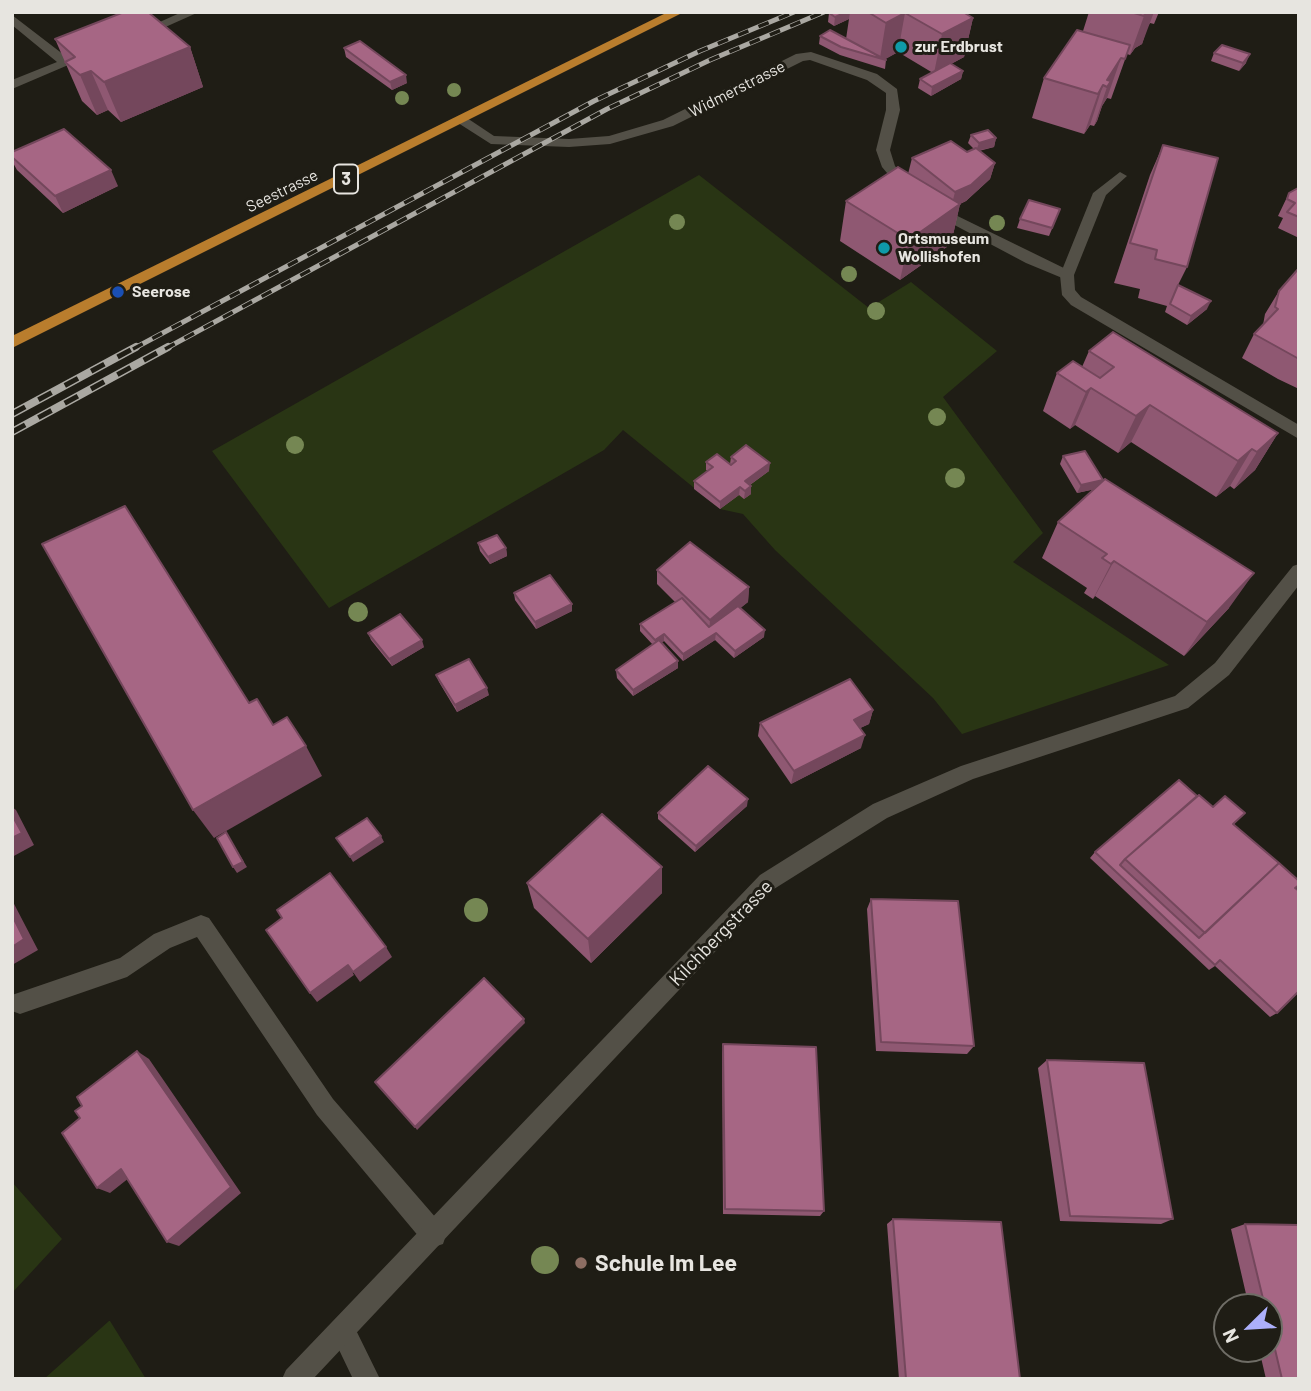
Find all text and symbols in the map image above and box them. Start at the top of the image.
place label: zur Erdbrust [915,37,1003,57]
marker: zur Erdbrust [893,39,909,55]
street label: Widmerstrasse [686,57,788,121]
road number: 3 [334,164,358,194]
street label: Seestrasse [243,165,321,217]
place label: Ortsmuseum Wollishofen [898,229,989,267]
marker: Ortsmuseum Wollishofen [876,240,892,256]
place label: Seerose [132,282,191,302]
marker: Seerose [110,284,126,300]
street label: Kilchbergstrasse [665,875,777,991]
place label: Schule Im Lee [595,1249,737,1277]
marker: Schule Im Lee [573,1255,589,1271]
north arrow [1213,1293,1283,1363]
text: N [1217,1325,1243,1346]

